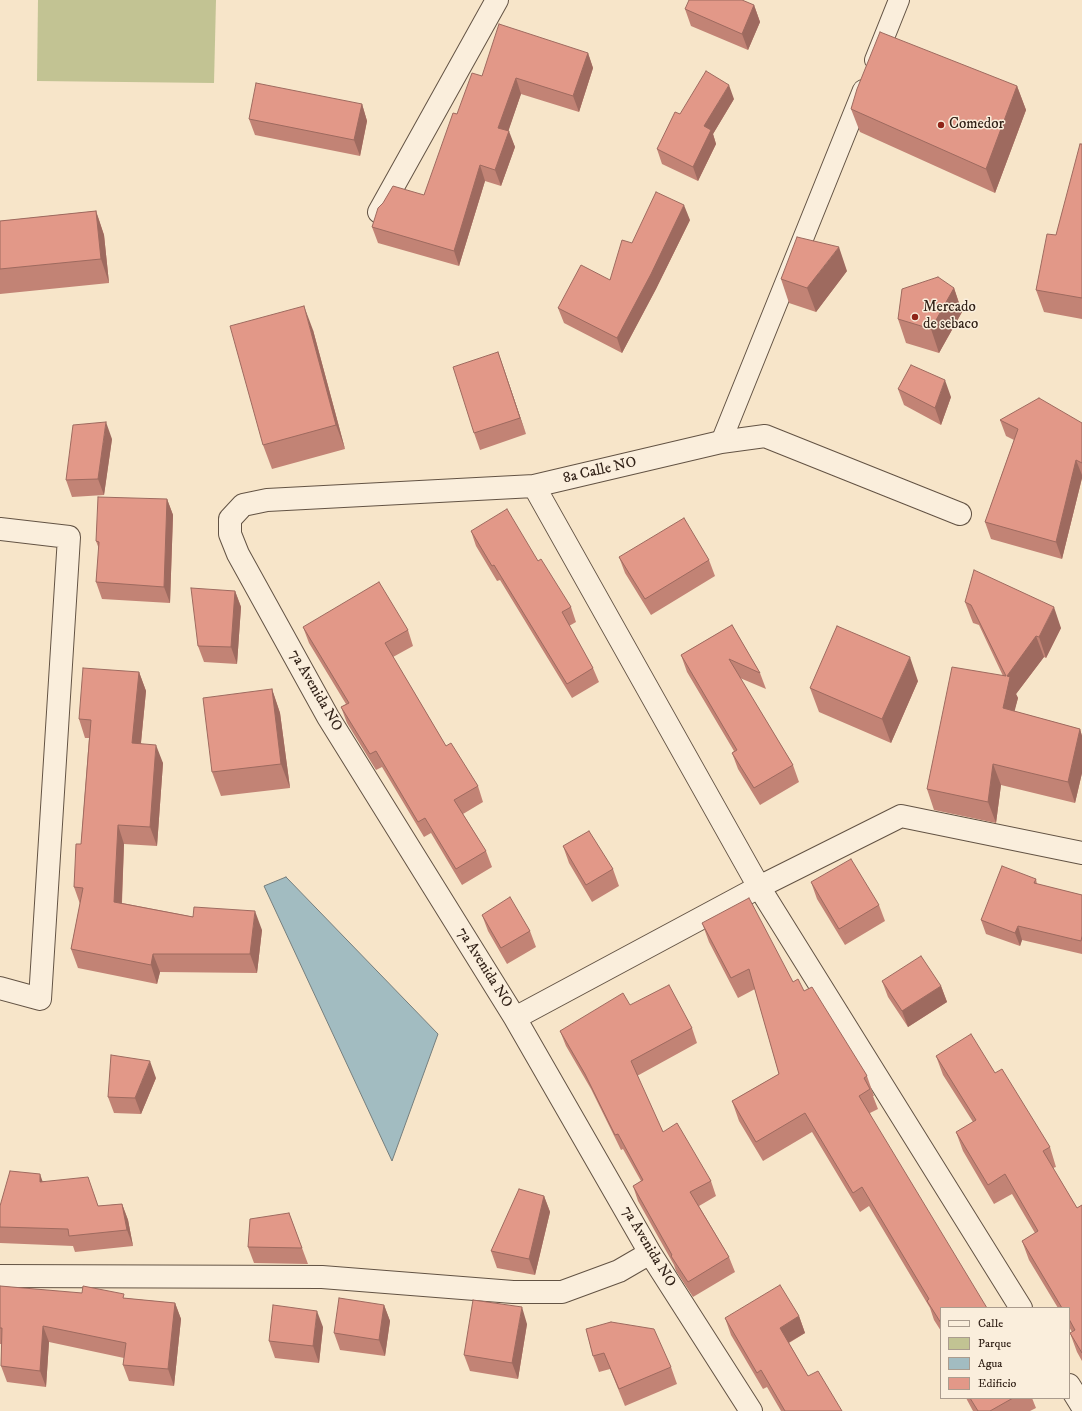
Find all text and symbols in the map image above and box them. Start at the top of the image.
place label: Comedor [949,116,1004,134]
marker: Comedor [936,120,946,130]
place label: Mercado de sebaco [923,299,978,334]
marker: Mercado de sebaco [910,312,920,322]
street label: 8a Calle NO [562,454,638,488]
street label: 7a Avenida NO [284,647,346,735]
street label: 7a Avenida NO [452,925,516,1011]
street label: 7a Avenida NO [617,1203,679,1291]
legend [940,1307,1070,1399]
text: Calle [978,1316,1003,1331]
text: Parque [978,1336,1011,1351]
text: Agua [978,1356,1002,1371]
text: Edificio [978,1376,1016,1391]

